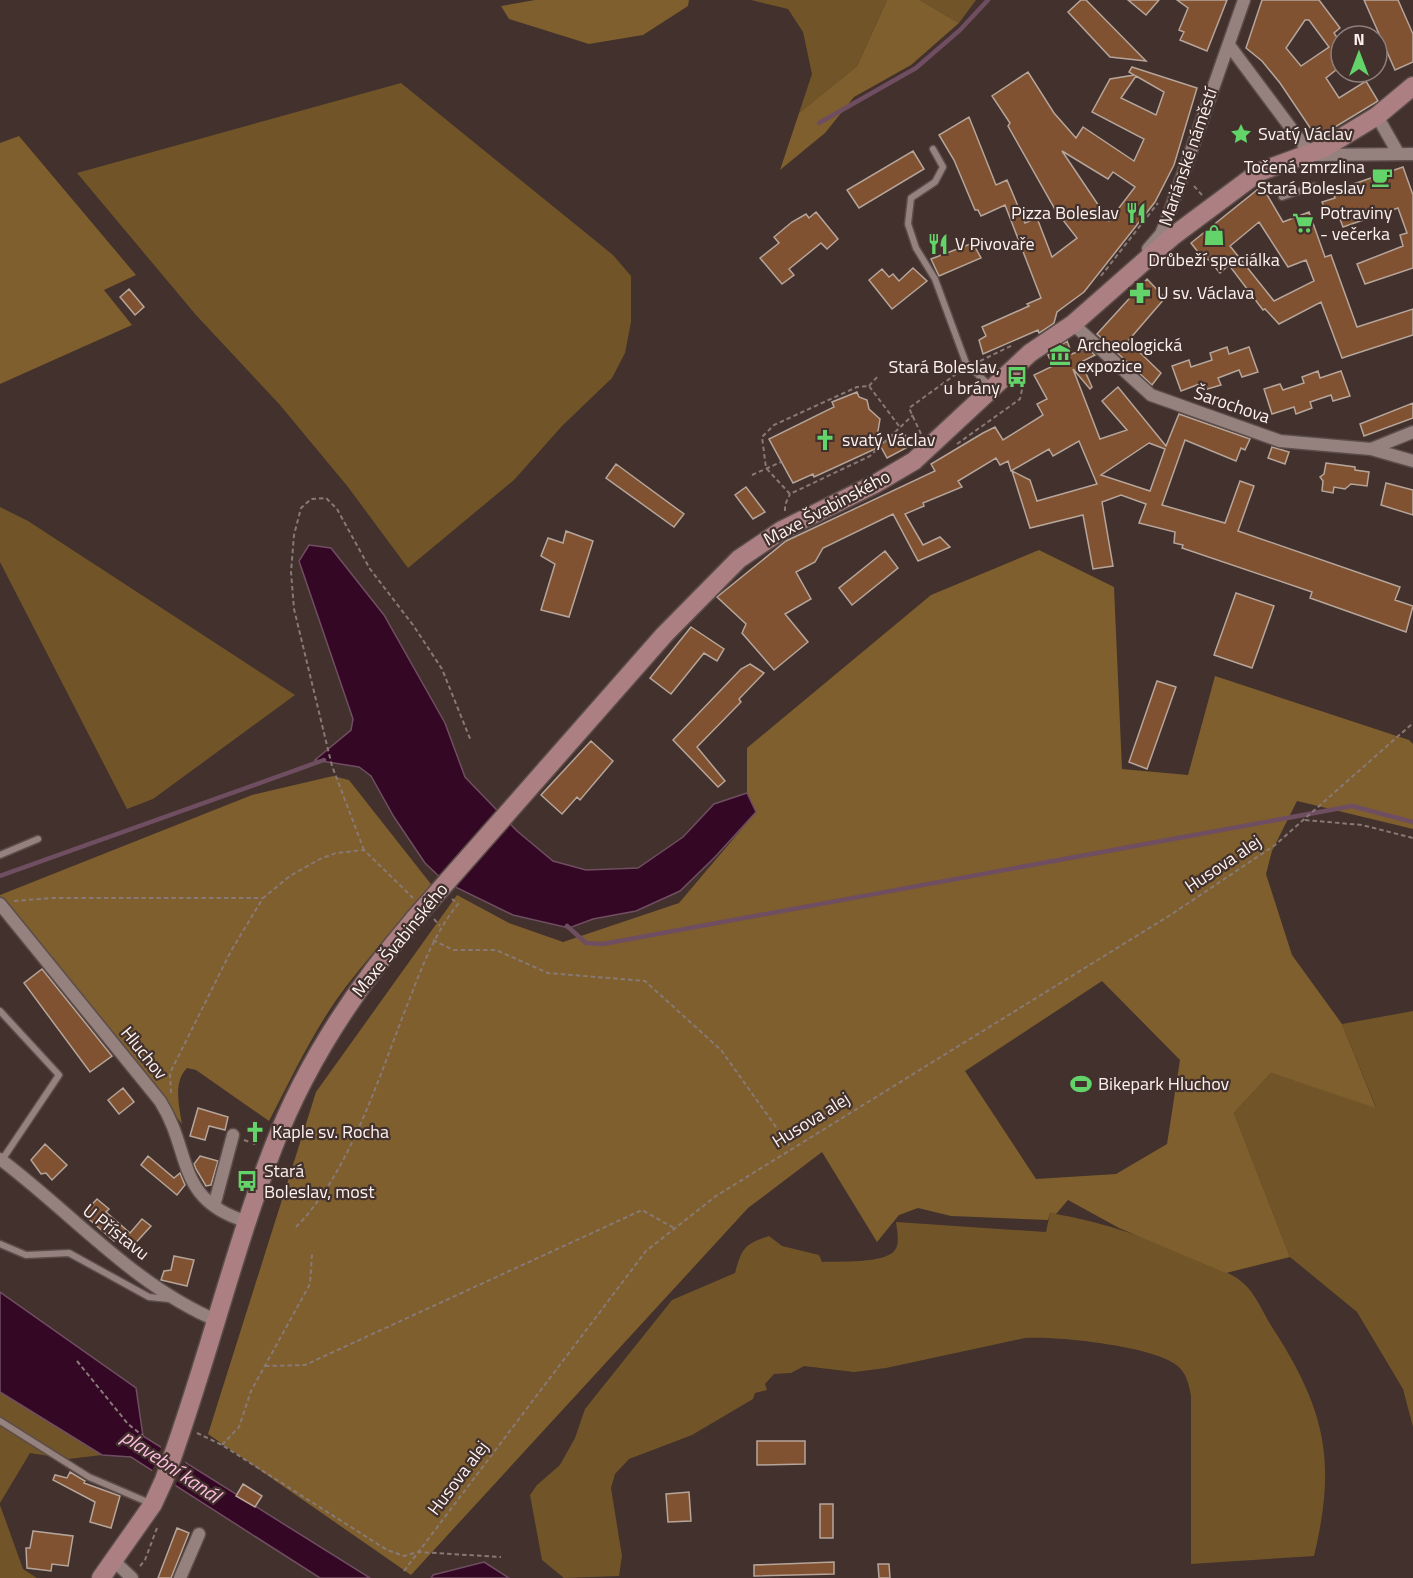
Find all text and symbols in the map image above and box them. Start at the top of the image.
north arrow [1329,24,1389,84]
text: N [1353,27,1365,51]
street label: Mariánské náměstí [1151,82,1224,229]
place label: Svatý Václav [1258,120,1353,147]
place icon: Svatý Václav [1229,122,1253,146]
place label: Točená zmrzlina Stará Boleslav [1244,153,1365,201]
cafe icon: Točená zmrzlina Stará Boleslav [1370,165,1394,189]
place label: Pizza Boleslav [1011,199,1119,226]
place label: Potraviny - večerka [1320,199,1393,247]
restaurant icon: Pizza Boleslav [1124,201,1148,225]
supermarket icon: Potraviny - večerka [1291,211,1315,235]
shop icon: Drůbeží speciálka [1202,223,1226,247]
place label: V Pivovaře [955,230,1035,257]
restaurant icon: V Pivovaře [926,232,950,256]
place label: Drůbeží speciálka [1148,246,1280,273]
place label: U sv. Václava [1157,279,1254,306]
pharmacy icon: U sv. Václava [1128,281,1152,305]
place label: Archeologická expozice [1077,331,1182,379]
museum icon: Archeologická expozice [1048,343,1072,367]
place label: Stará Boleslav, u brány [889,353,1000,401]
bus stop icon: Stará Boleslav, u brány [1005,365,1029,389]
street label: Šarochova [1191,379,1274,430]
place label: svatý Václav [842,426,936,453]
church icon: svatý Václav [813,428,837,452]
street label: Maxe Švabinského [758,463,895,552]
street label: Husova alej [1179,828,1266,899]
street label: Maxe Švabinského [345,877,454,1003]
street label: Hluchov [115,1020,174,1085]
place label: Bikepark Hluchov [1098,1070,1230,1097]
sports icon: Bikepark Hluchov [1069,1072,1093,1096]
street label: Husova alej [767,1085,855,1154]
place label: Kaple sv. Rocha [272,1118,389,1145]
church icon: Kaple sv. Rocha [243,1120,267,1144]
place label: Stará Boleslav, most [264,1157,375,1205]
bus stop icon: Stará Boleslav, most [235,1169,259,1193]
street label: U Přístavu [77,1197,155,1266]
water label: plavební kanál [115,1421,229,1512]
street label: Husova alej [421,1435,495,1521]

